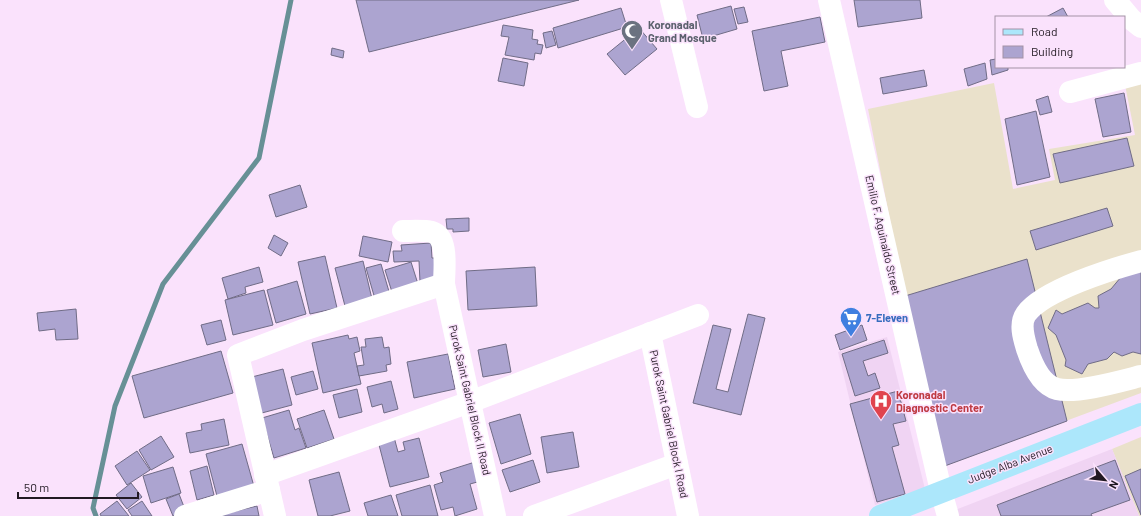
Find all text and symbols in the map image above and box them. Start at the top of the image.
legend [995,16,1125,68]
mosque icon: Koronadal Grand Mosque [619,18,645,51]
place label: Koronadal Grand Mosque [648,18,717,44]
text: Road [1031,24,1058,38]
text: Building [1031,44,1073,58]
street label: Emilio F. Aguinaldo Street [863,174,904,296]
supermarket icon: 7-Eleven [838,305,864,338]
place label: 7-Eleven [866,311,908,324]
street label: Purok Saint Gabriel Block II Road [447,323,494,476]
street label: Purok Saint Gabriel Block I Road [647,349,692,499]
hospital icon: Koronadal Diagnostic Center [868,388,894,421]
place label: Koronadal Diagnostic Center [896,388,984,414]
street label: Judge Alba Avenue [965,441,1054,486]
north arrow [1085,460,1125,500]
scale bar [18,474,138,500]
text: N [1107,479,1122,491]
text: 50 m [24,480,49,494]

